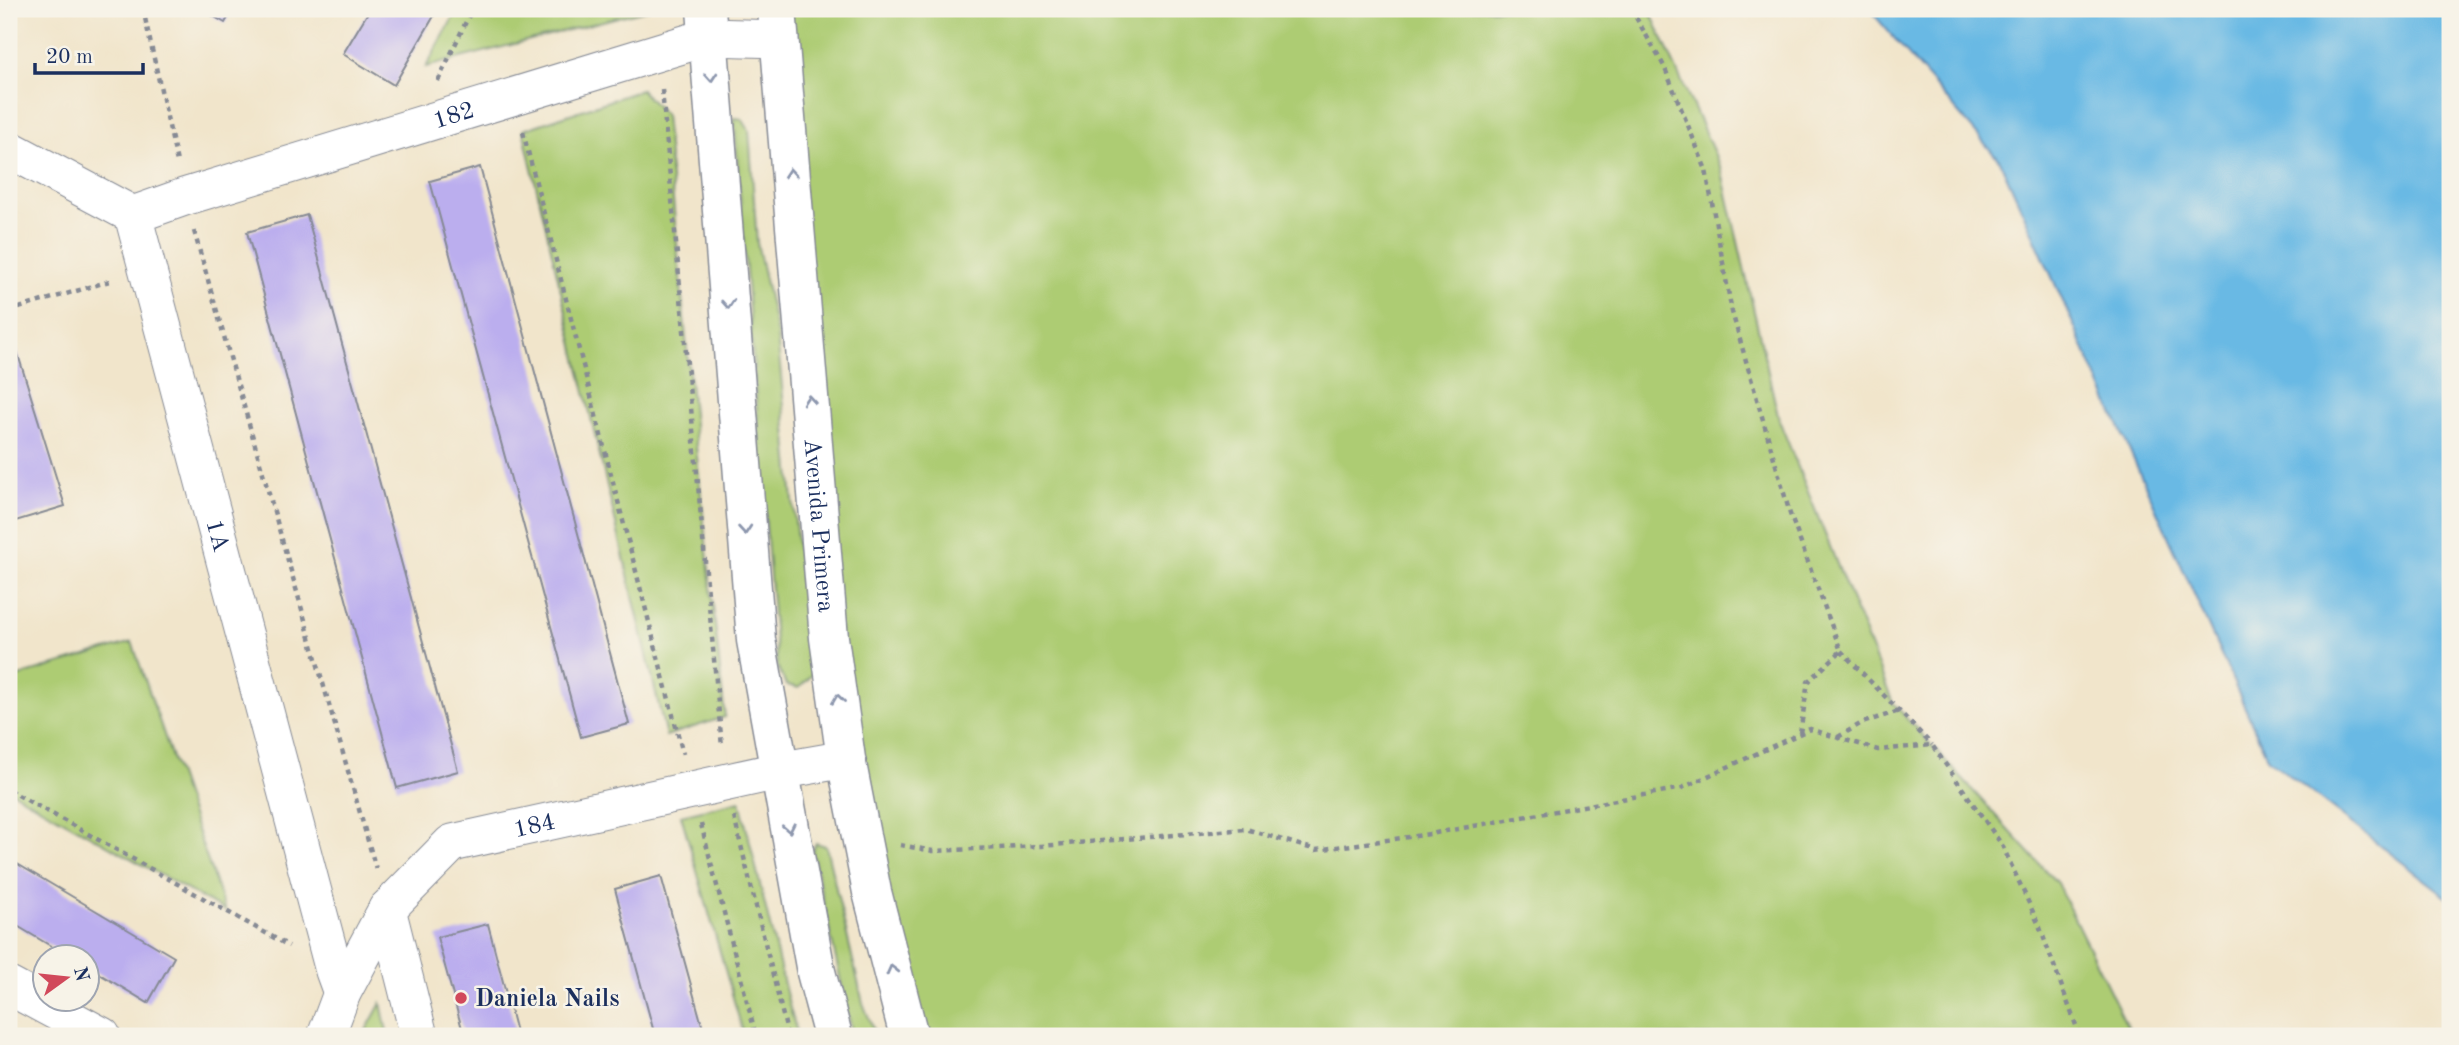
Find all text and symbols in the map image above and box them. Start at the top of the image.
scale bar [35,32,144,76]
text: 20 m [46,47,93,68]
one-way arrow [703,72,718,83]
street label: 182 [431,99,478,134]
one-way arrow [783,167,798,178]
one-way arrow [720,298,735,309]
one-way arrow [802,394,817,405]
street label: Avenida Primera [799,437,837,613]
street label: 1A [201,517,232,555]
one-way arrow [738,525,753,536]
one-way arrow [830,693,845,705]
street label: 184 [512,811,558,843]
one-way arrow [781,822,796,834]
north arrow [32,944,102,1014]
one-way arrow [886,964,900,976]
text: N [69,965,91,984]
place label: Daniela Nails [475,988,619,1012]
marker: Daniela Nails [453,990,469,1006]

